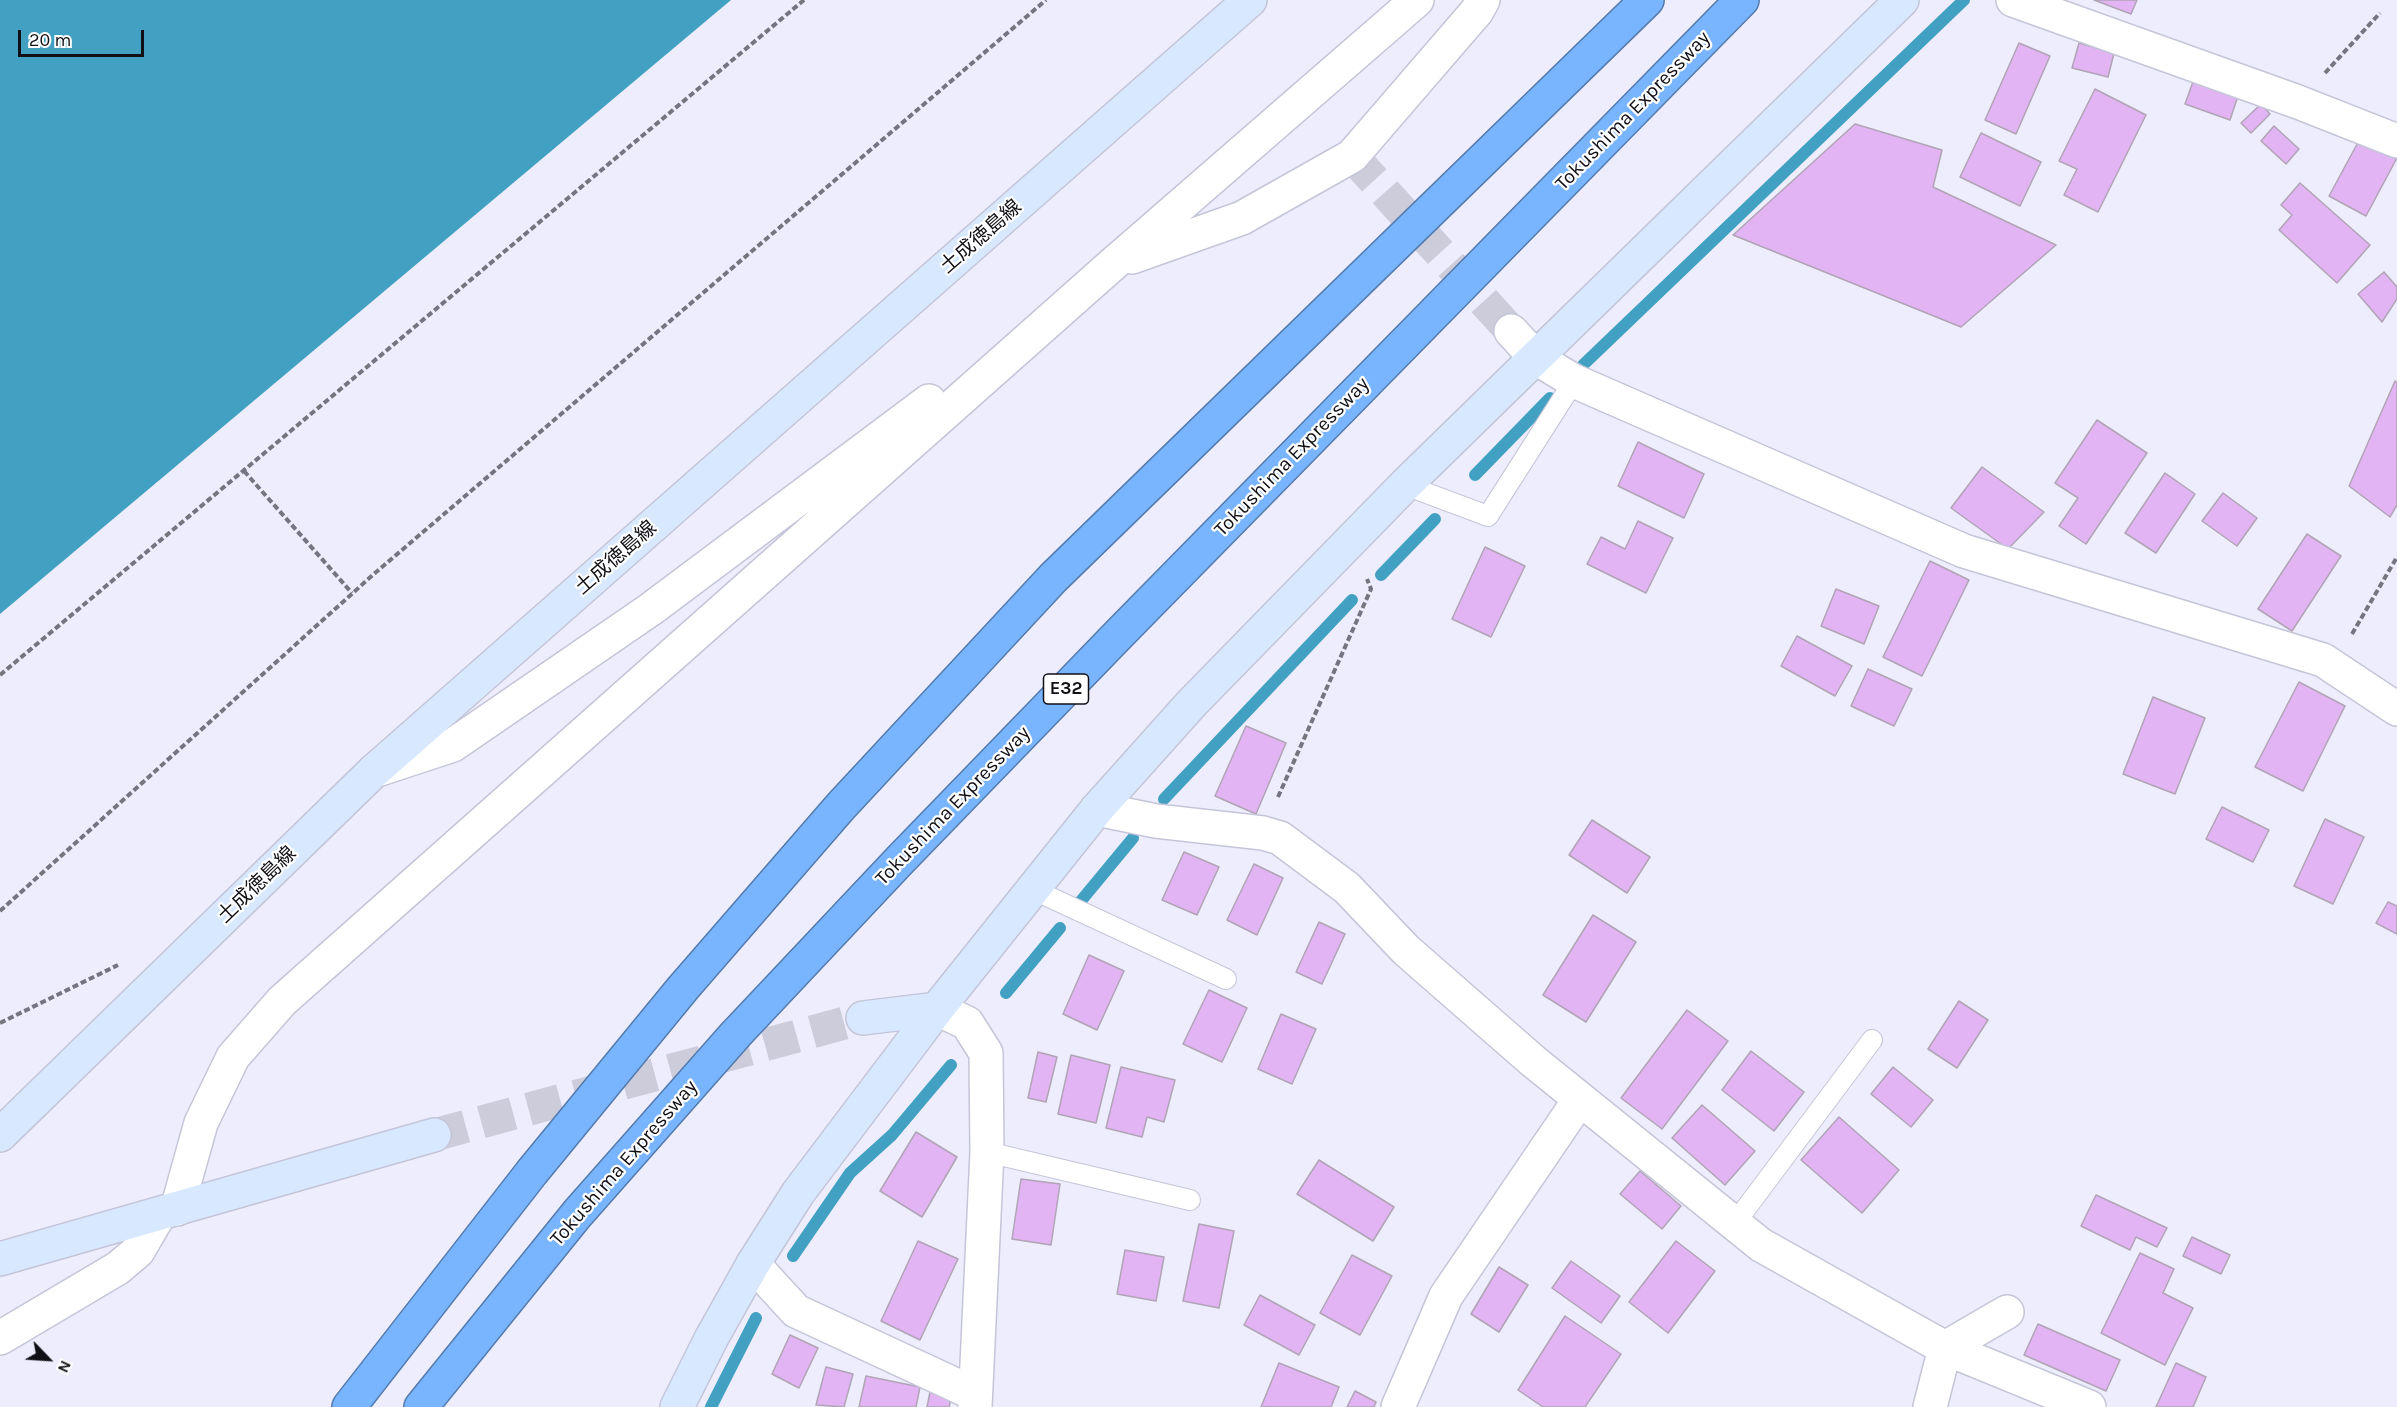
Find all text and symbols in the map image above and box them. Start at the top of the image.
scale bar [21,18,147,56]
street label: Tokushima Expressway [1551,26,1715,196]
text: 20 m [29,29,71,51]
street label: 土成徳島線 [935,195,1027,279]
street label: Tokushima Expressway [1210,372,1374,542]
street label: 土成徳島線 [570,516,662,600]
road number: E32 [1044,674,1088,704]
street label: Tokushima Expressway [871,721,1035,891]
street label: 土成徳島線 [213,842,301,928]
street label: Tokushima Expressway [545,1075,703,1251]
north arrow [18,1329,78,1389]
text: N [54,1358,76,1376]

